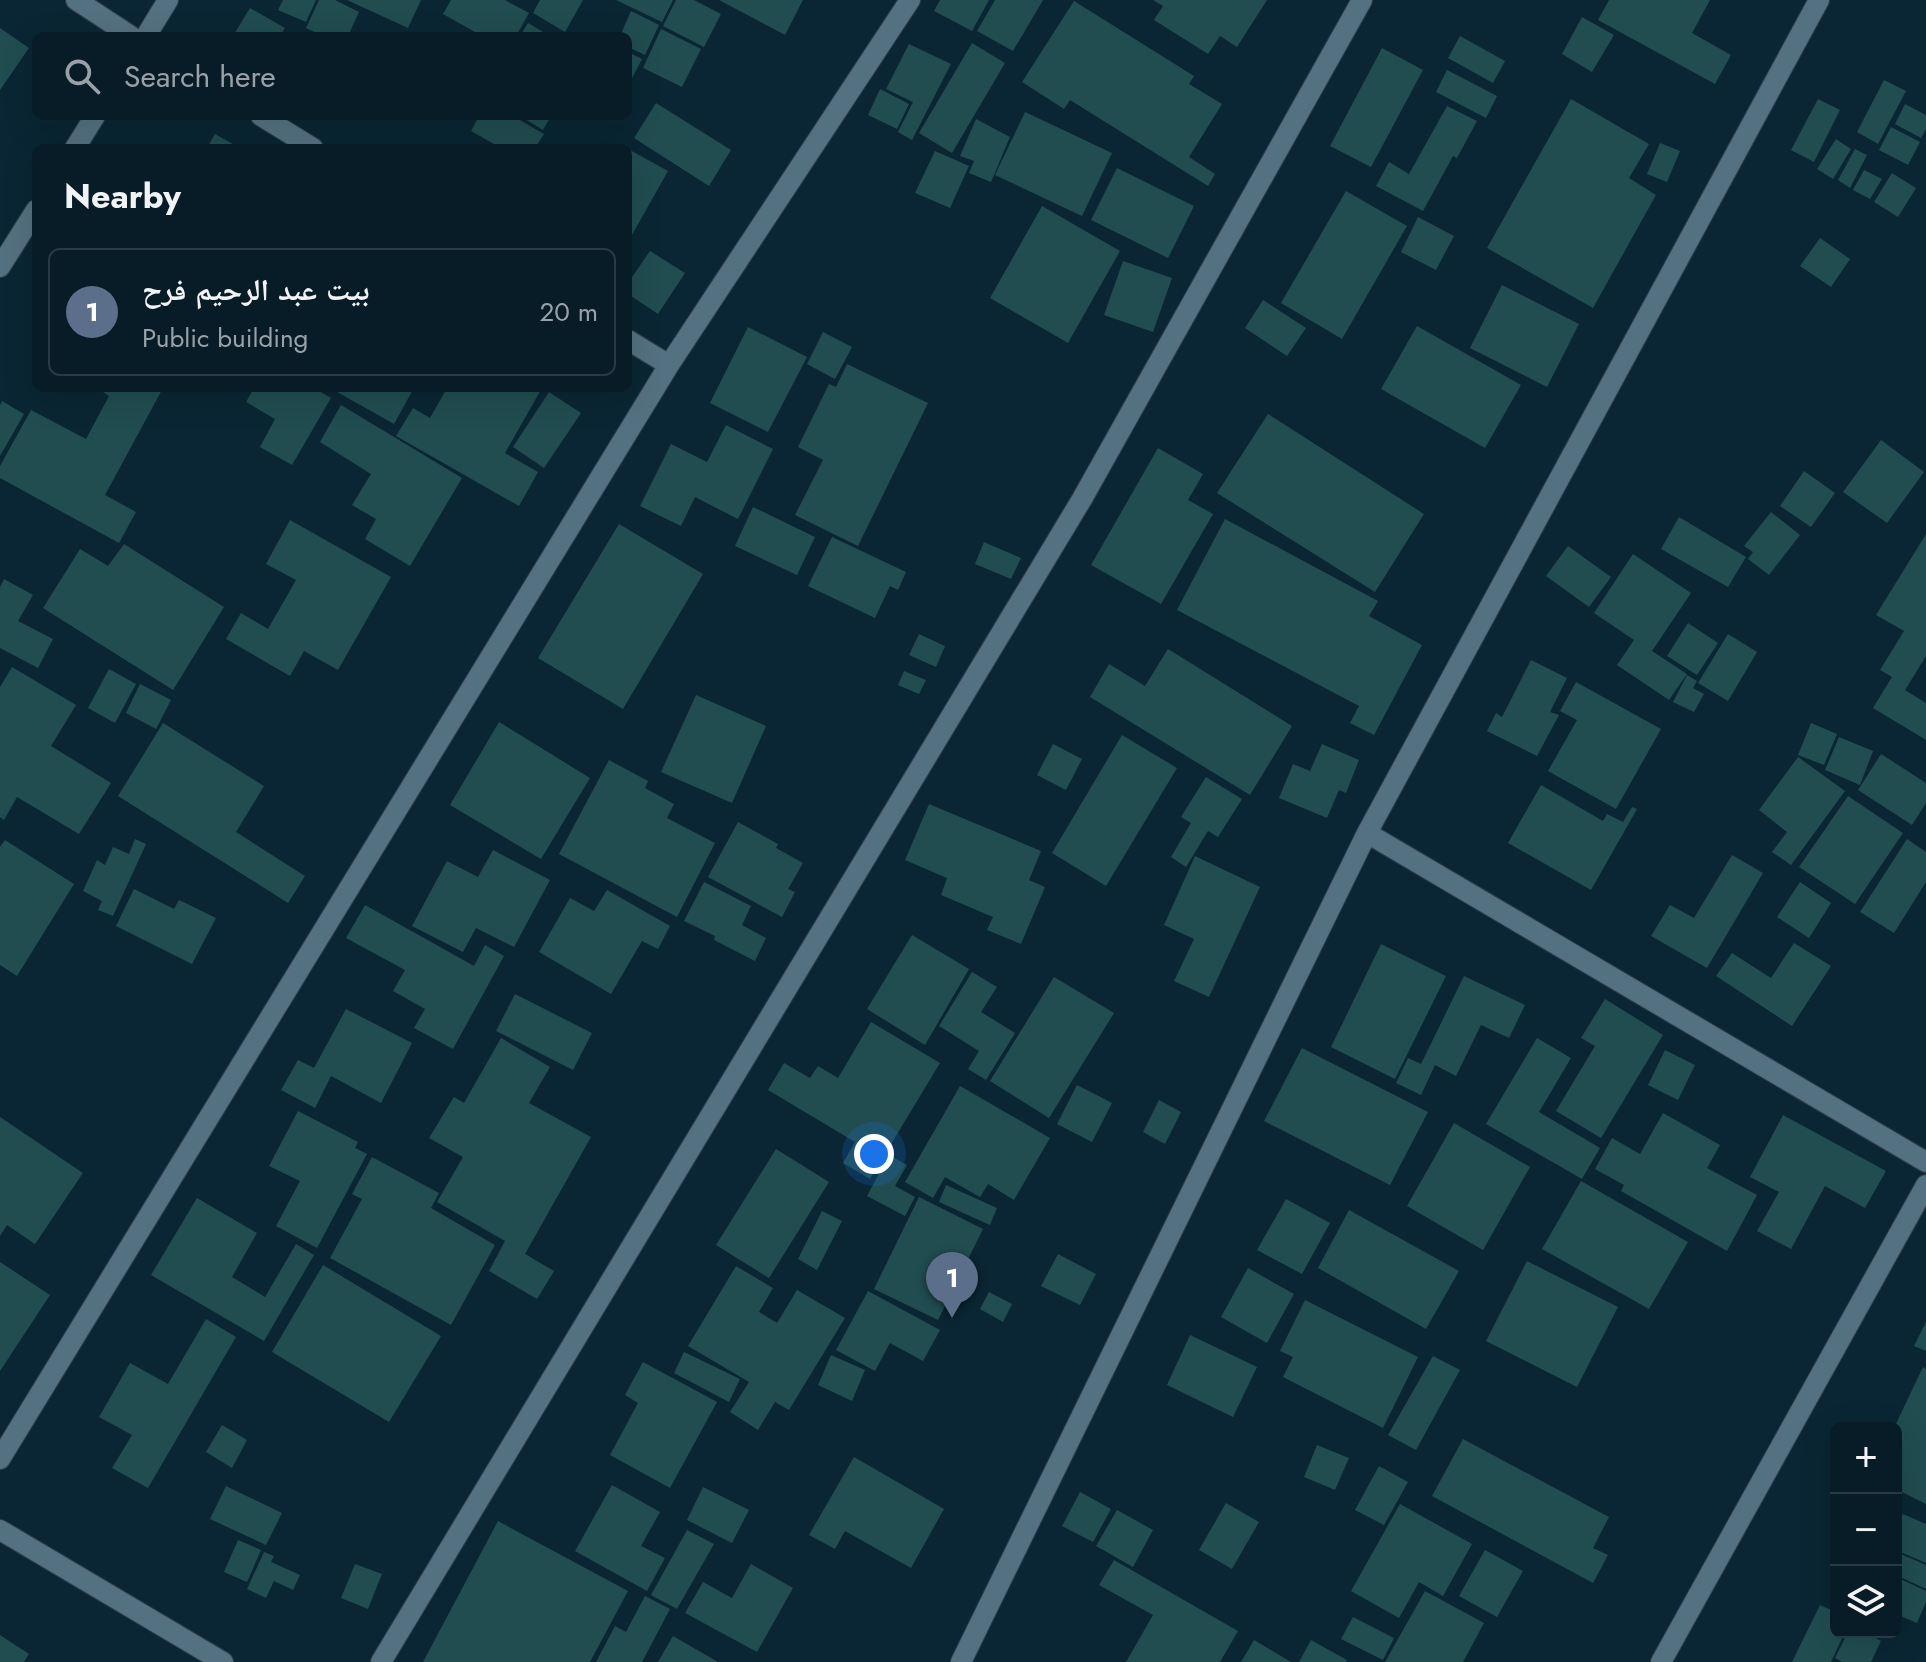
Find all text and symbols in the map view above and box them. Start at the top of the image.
search box [32,32,632,120]
icon: search [60,54,104,98]
text: Search here [124,55,276,98]
text: Nearby [64,172,181,221]
text: بيت عبد الرحيم فرح [142,268,370,311]
text: 1 [85,293,99,331]
text: 20 m [540,293,598,331]
text: Public building [142,319,308,357]
your location [854,1134,894,1174]
pin: 1 [926,1252,978,1318]
map controls [1830,1422,1902,1638]
button: + [1830,1422,1902,1494]
button: − [1830,1494,1902,1566]
button: layers [1830,1566,1902,1638]

